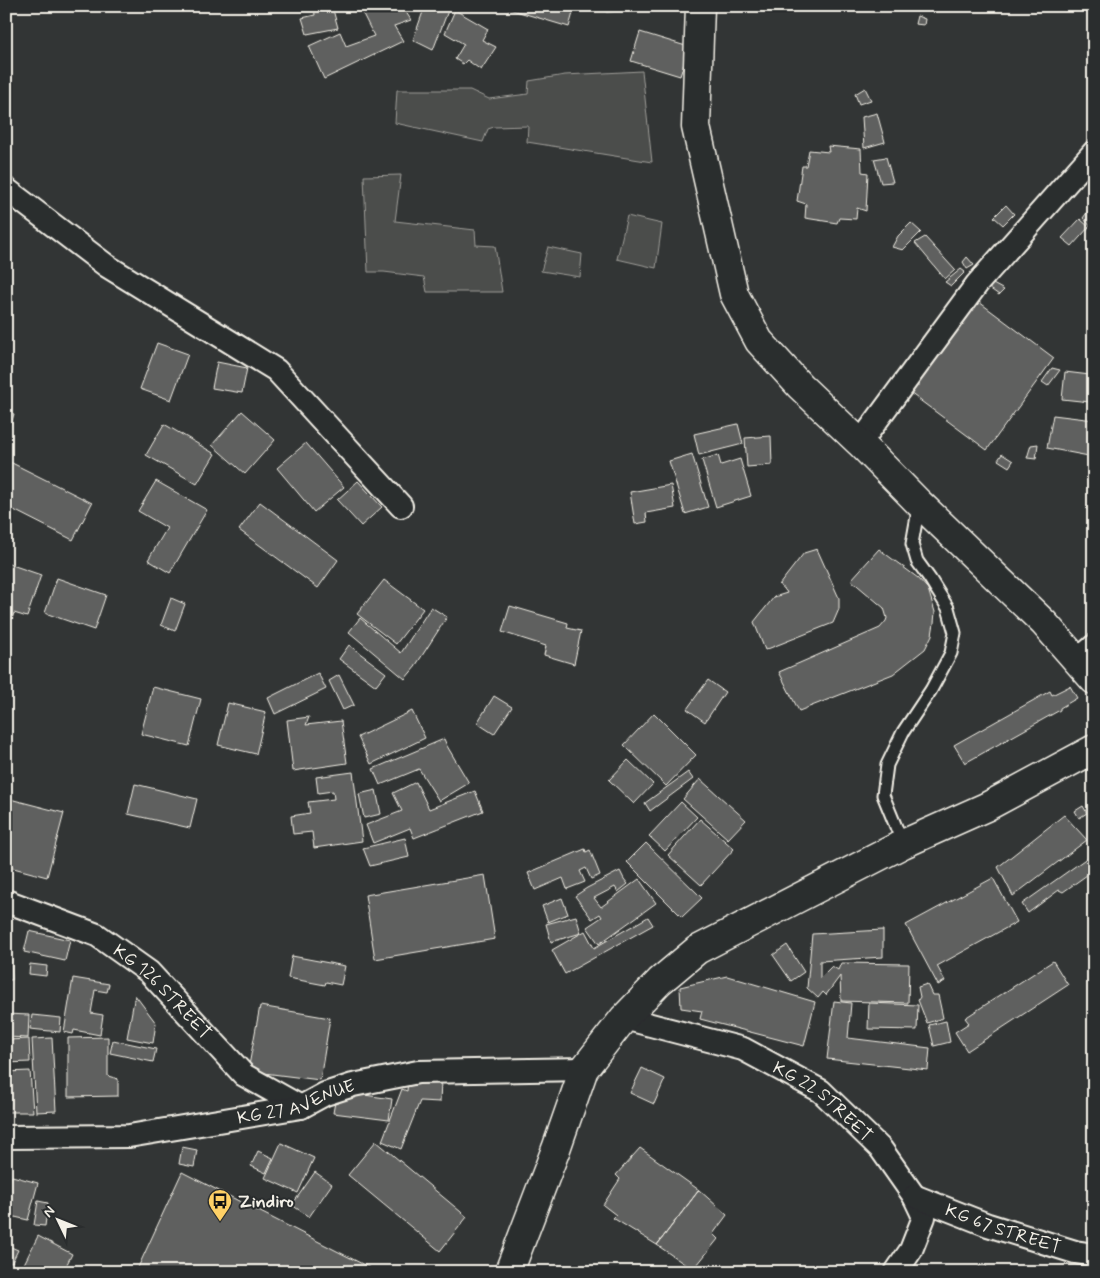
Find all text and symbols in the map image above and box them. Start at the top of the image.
street label: KG 126 STREET [108,939,216,1045]
street label: KG 22 STREET [768,1056,877,1147]
street label: KG 27 AVENUE [235,1074,358,1131]
bus stop icon: Zindiro [207,1188,233,1222]
place label: Zindiro [238,1190,294,1214]
north arrow [32,1196,82,1246]
street label: KG 67 STREET [942,1198,1064,1260]
text: N [39,1202,59,1221]

